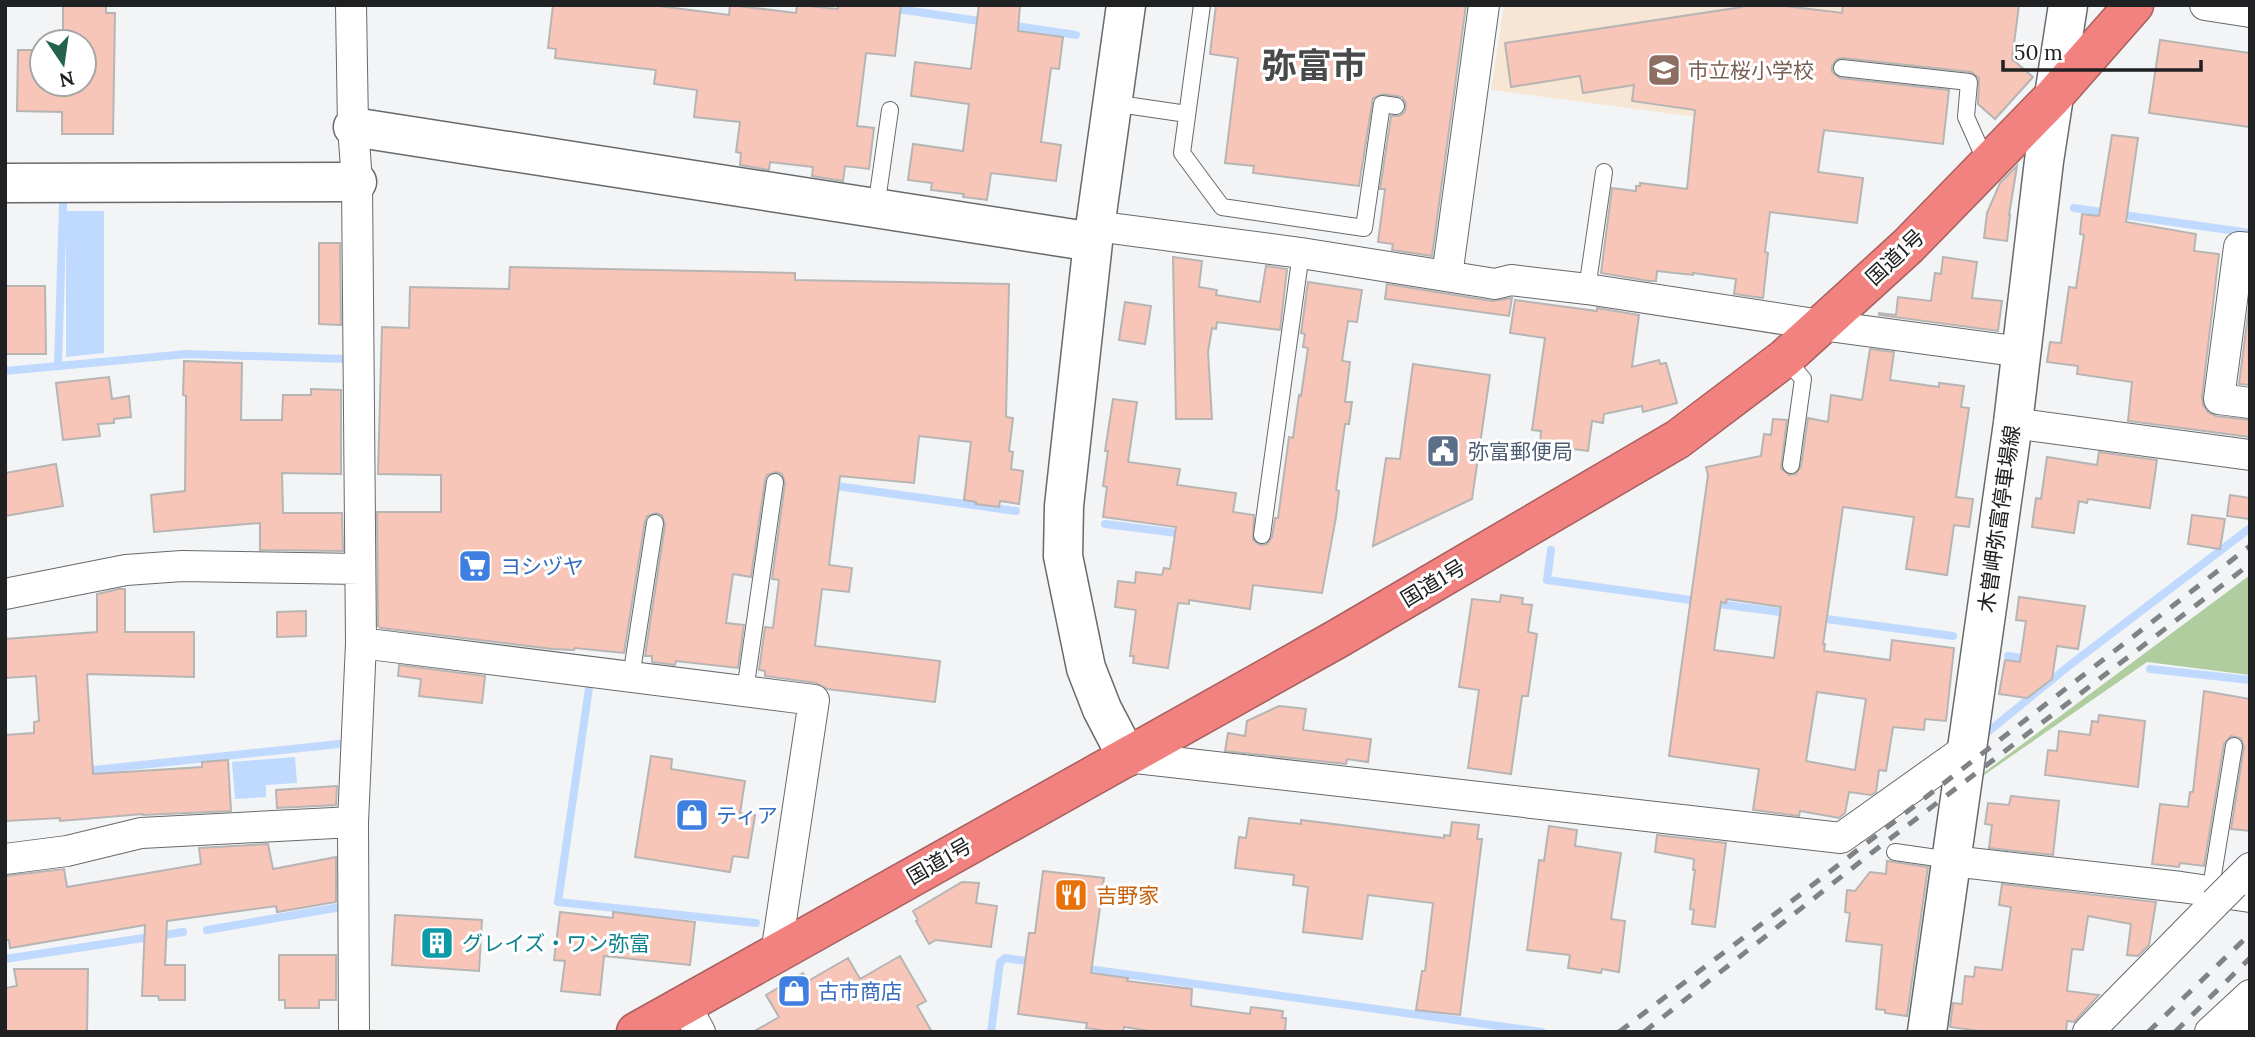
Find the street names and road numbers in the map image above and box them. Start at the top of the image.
street label: 国道1号 [1860,223,1930,291]
street label: 木曽岬弥富停車場線 [1972,424,2026,614]
street label: 国道1号 [1396,553,1470,613]
street label: 国道1号 [902,832,976,890]

